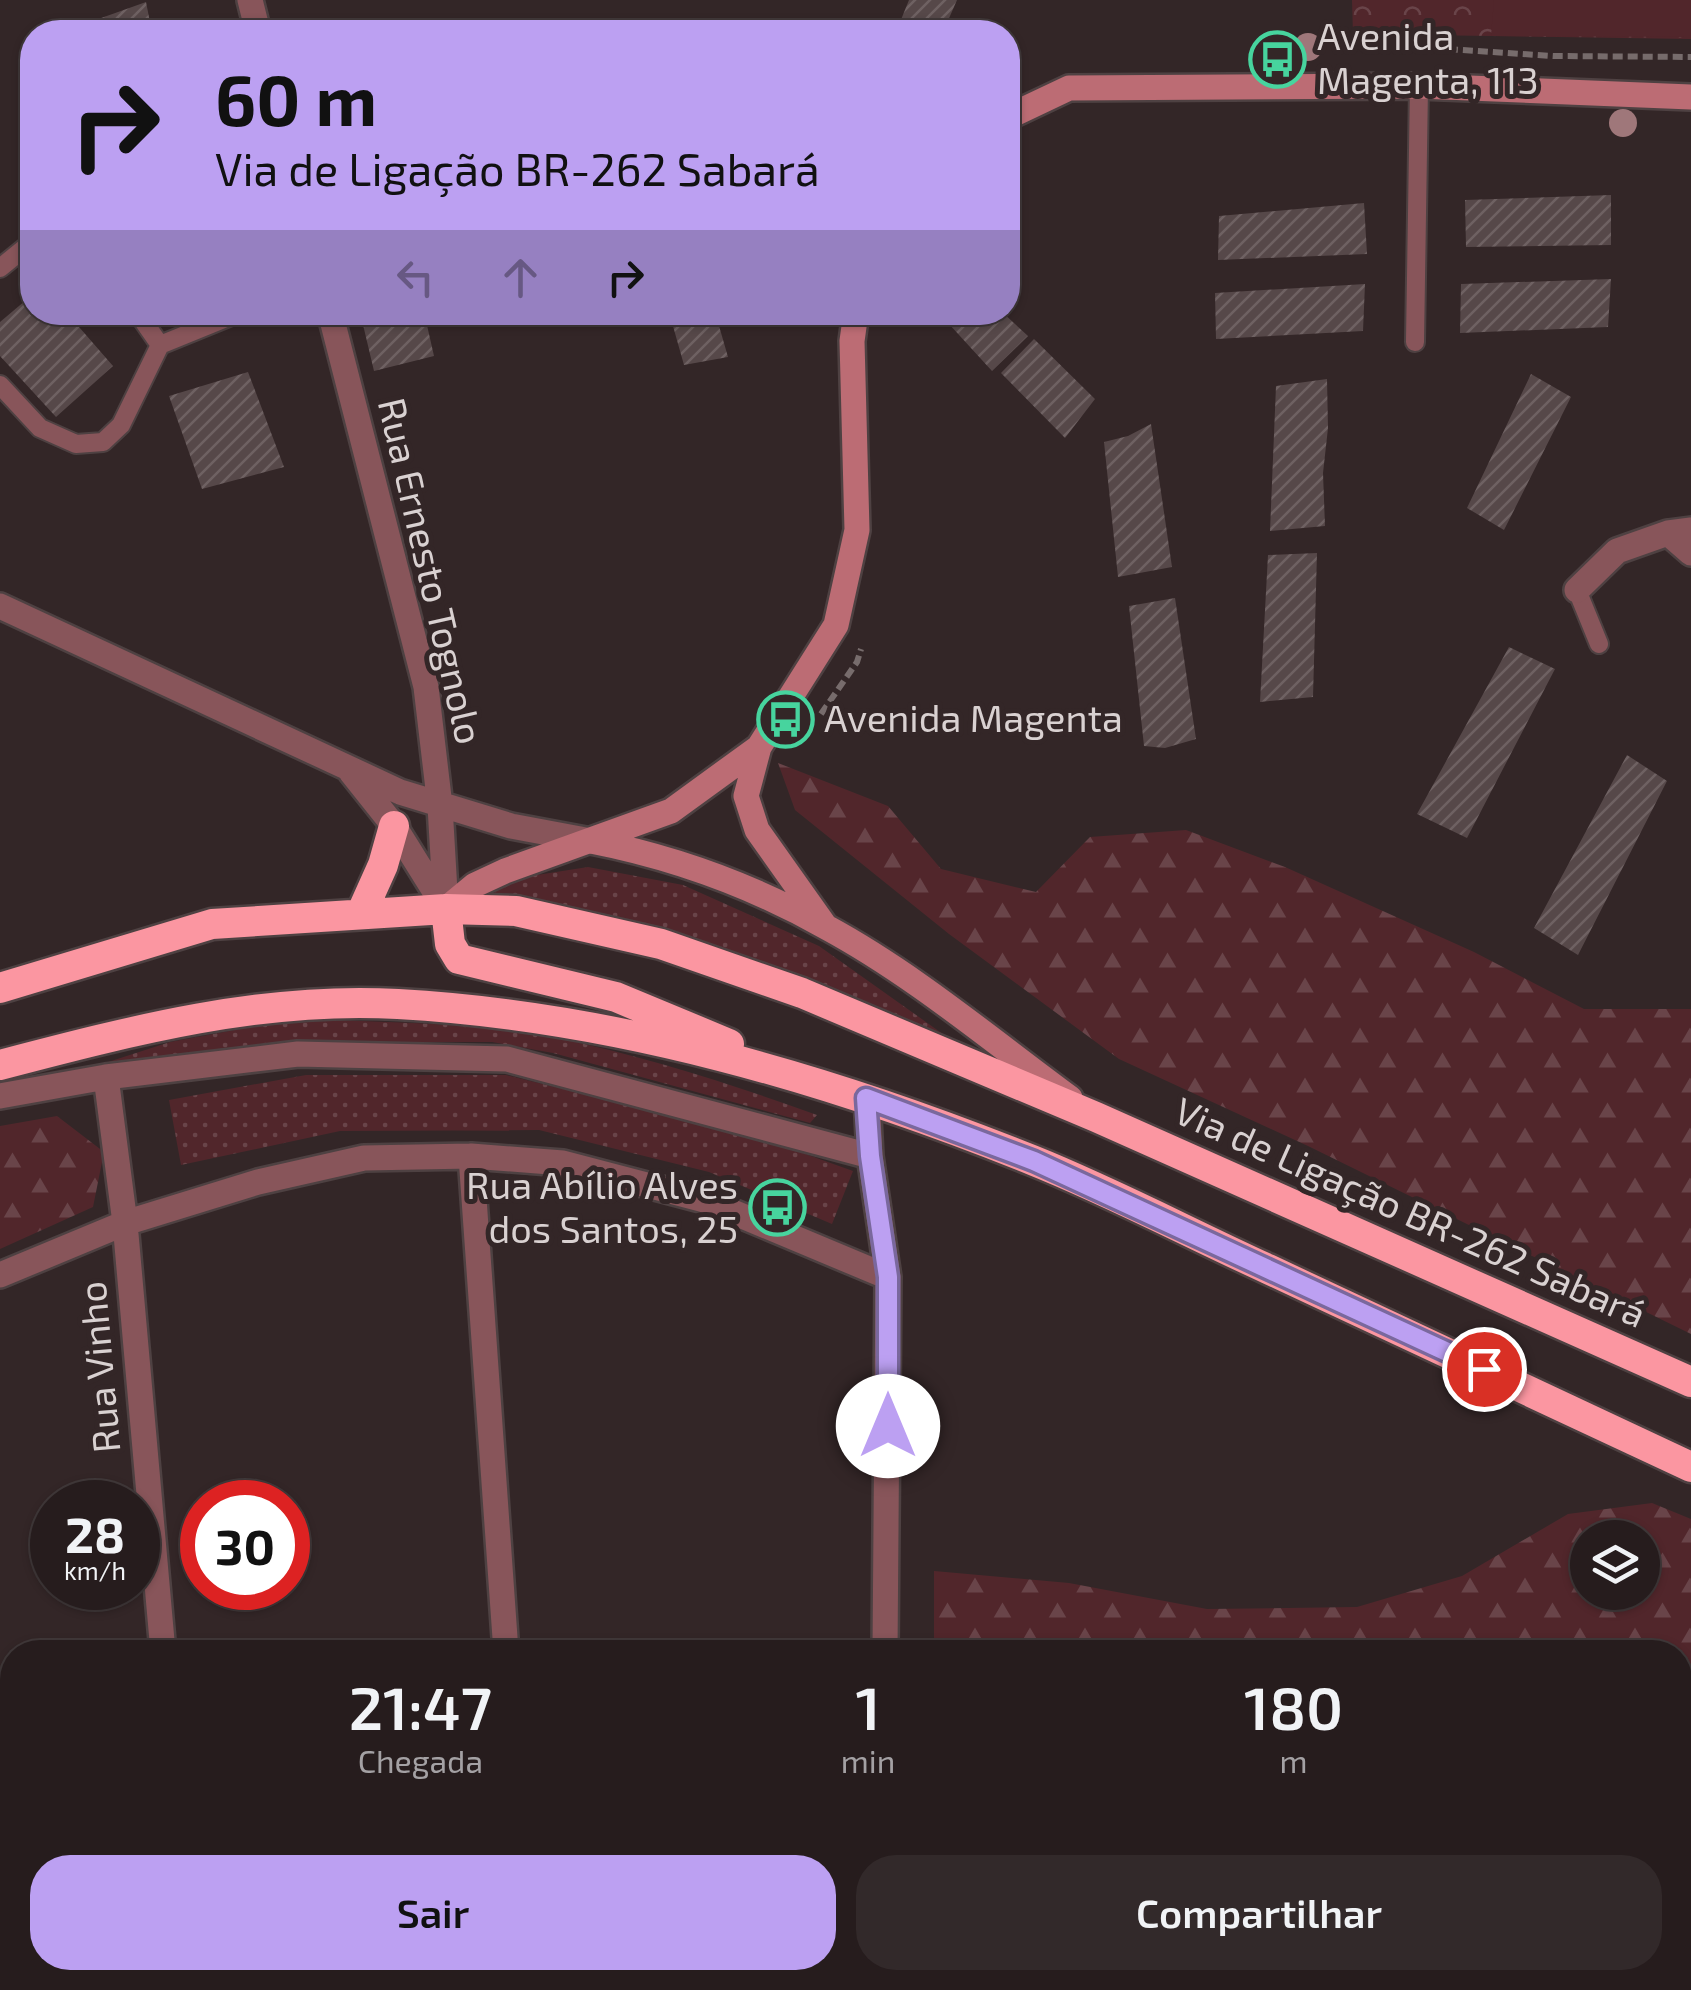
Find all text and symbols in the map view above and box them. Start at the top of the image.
place label: Avenida Magenta, 113 [1317,12,1539,102]
bus stop icon: Avenida Magenta, 113 [1248,29,1308,89]
text: 60 m [215,56,377,140]
icon: right [50,60,180,190]
text: Via de Ligação BR-262 Sabará [215,141,820,195]
icon: left [388,250,443,305]
icon: ahead [493,250,548,305]
icon: right [598,250,653,305]
street label: Rua Ernesto Tognolo [370,393,494,748]
bus stop icon: Avenida Magenta [755,689,815,749]
place label: Avenida Magenta [824,694,1123,740]
street label: Via de Ligação BR-262 Sabará [1168,1086,1653,1337]
place label: Rua Abílio Alves dos Santos, 25 [466,1161,738,1251]
bus stop icon: Rua Abílio Alves dos Santos, 25 [747,1178,807,1238]
street label: Rua Vinho [68,1280,128,1455]
pin [1442,1327,1527,1412]
icon: arrive [1457,1342,1512,1397]
position arrow [836,1374,940,1478]
speed limit sign: 30 [180,1480,310,1610]
text: 28 [65,1503,125,1563]
map controls [1570,1520,1660,1610]
button: layers [1570,1520,1660,1610]
text: km/h [64,1555,126,1585]
text: 21:47 [349,1670,492,1742]
text: 1 [855,1670,881,1742]
text: 180 [1244,1670,1343,1742]
text: Chegada [358,1741,483,1779]
text: min [841,1741,895,1779]
text: m [1280,1741,1308,1779]
button: Sair [30,1855,836,1970]
button: Compartilhar [856,1855,1662,1970]

